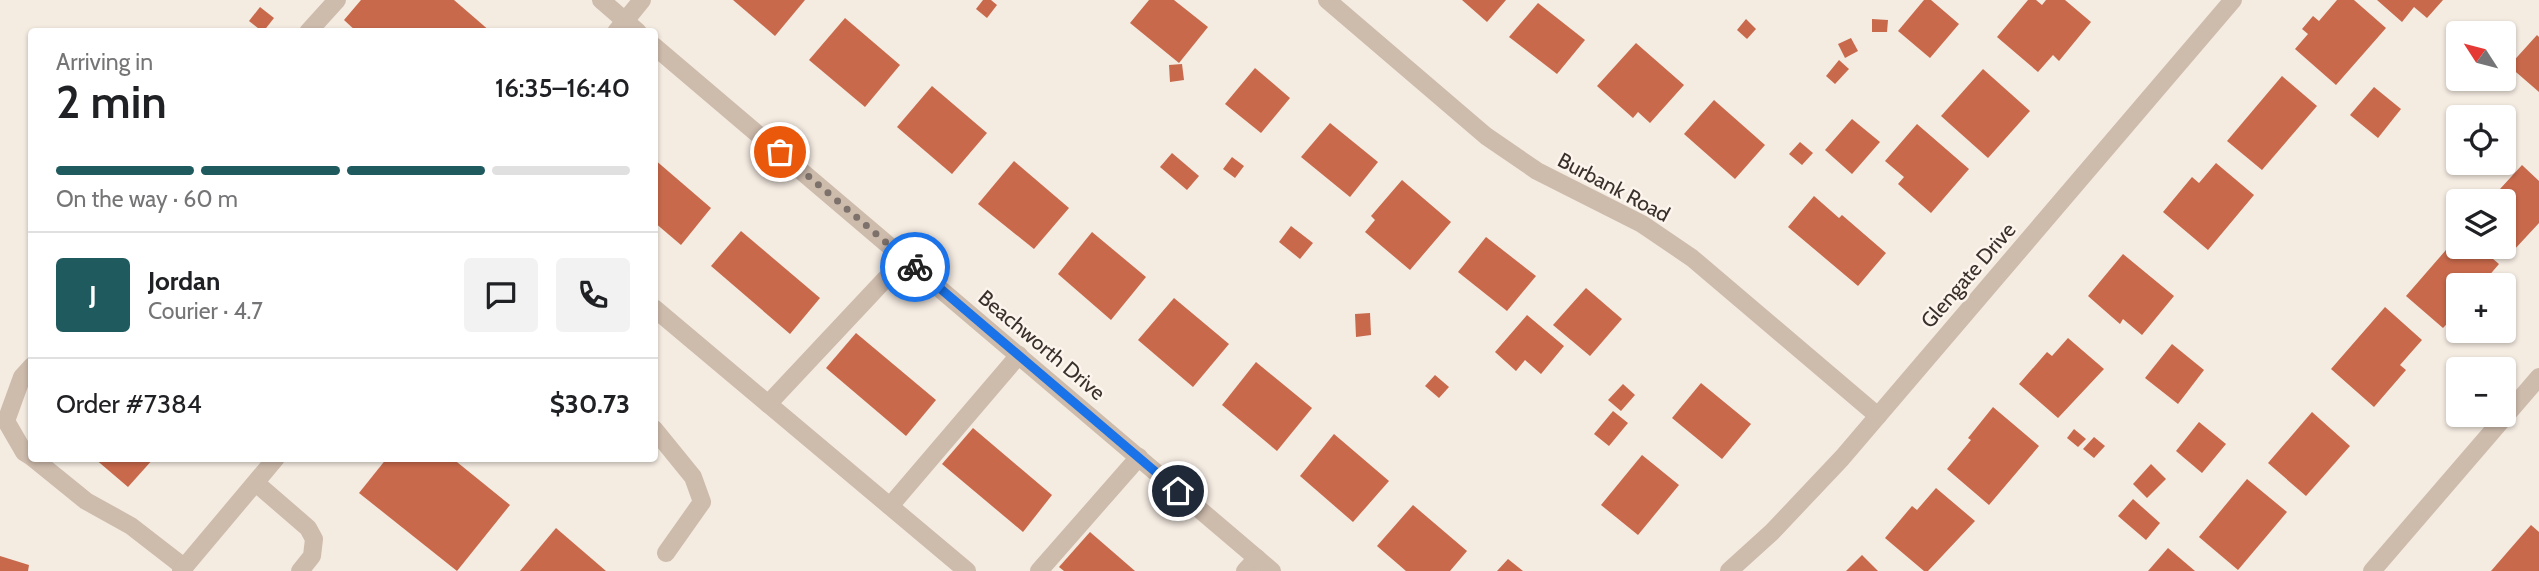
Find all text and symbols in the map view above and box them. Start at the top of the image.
north arrow [2446,21,2516,91]
map controls [2446,21,2516,427]
text: Arriving in [56,48,153,76]
text: 16:35–16:40 [495,72,630,104]
text: 2 min [56,74,167,130]
button: locate [2446,105,2516,175]
pin [750,122,810,182]
icon: bag [761,133,799,171]
street label: Burbank Road [1554,147,1674,227]
text: On the way · 60 m [56,185,238,213]
button: layers [2446,189,2516,259]
street label: Glengate Drive [1916,217,2021,333]
courier [880,232,950,302]
icon: bike [896,248,934,286]
button: chat [464,258,538,332]
button: phone [556,258,630,332]
text: Jordan [148,265,220,297]
button: + [2446,273,2516,343]
text: J [89,279,97,311]
street label: Beachworth Drive [974,285,1111,405]
text: Courier · 4.7 [148,297,263,325]
button: − [2446,357,2516,427]
text: Order #7384 [56,388,202,420]
text: $30.73 [550,388,630,420]
pin [1148,461,1208,521]
icon: home [1159,472,1197,510]

